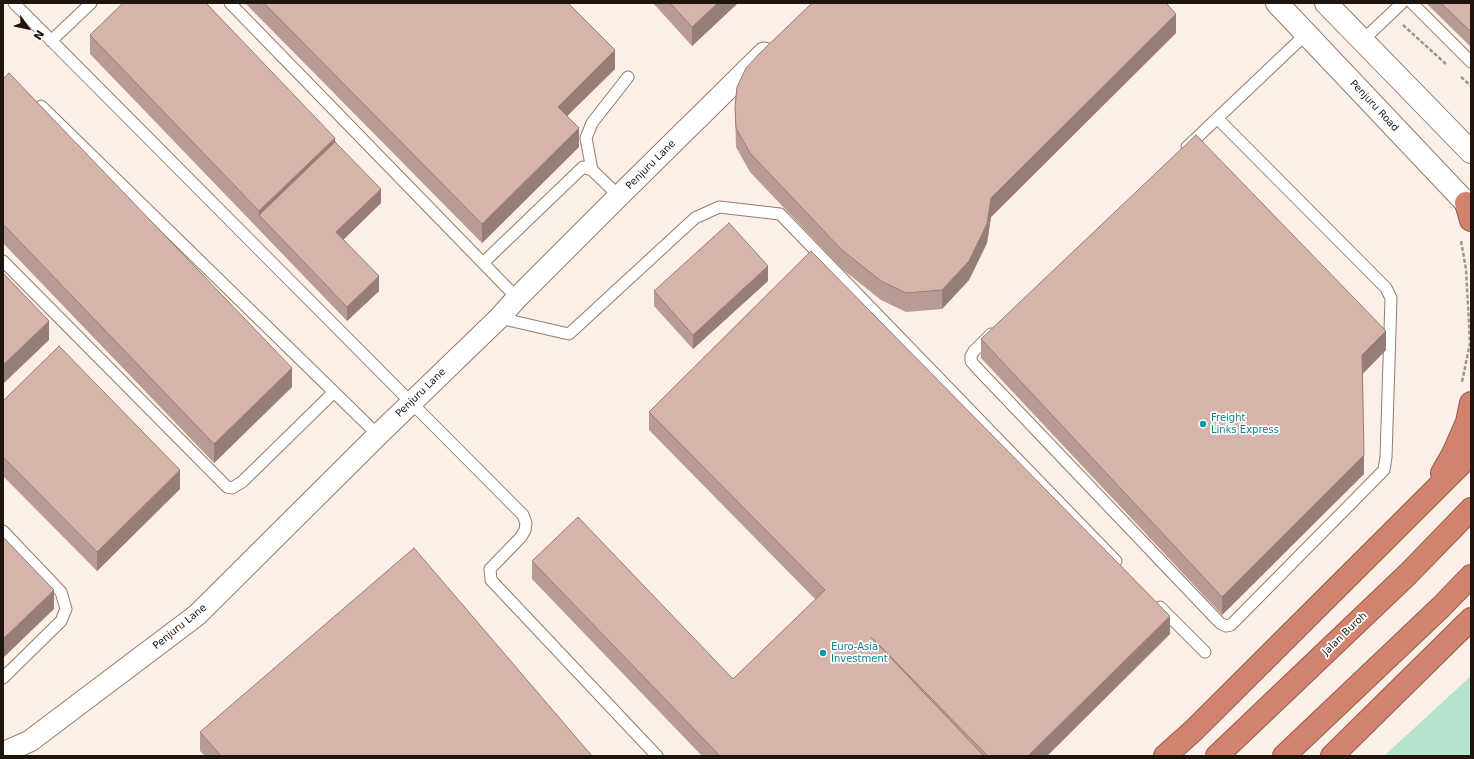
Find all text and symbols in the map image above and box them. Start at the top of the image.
north arrow [8,8,48,48]
text: N [31,27,46,42]
street label: Penjuru Road [1347,78,1401,134]
street label: Penjuru Lane [624,138,678,192]
street label: Penjuru Lane [393,366,449,420]
place label: Freight Links Express [1211,412,1279,436]
marker: Freight Links Express [1198,419,1208,429]
street label: Penjuru Lane [151,602,209,652]
street label: Jalan Buroh [1320,610,1370,658]
place label: Euro-Asia Investment [831,641,888,664]
marker: Euro-Asia Investment [818,648,828,658]

